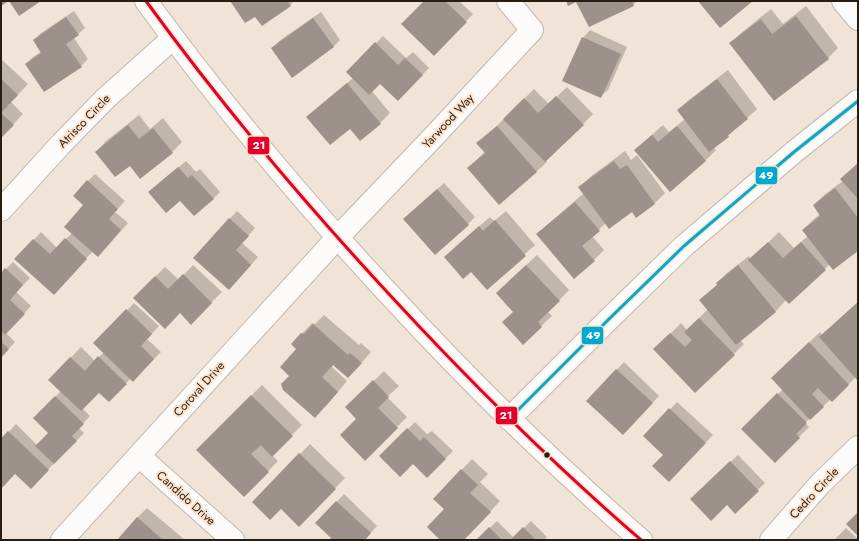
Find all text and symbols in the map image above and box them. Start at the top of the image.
street label: Yarwood Way [418,89,479,152]
street label: Atrisco Circle [54,90,114,152]
line badge: 21 [247,136,270,155]
text: 21 [253,137,265,153]
line badge: 49 [755,166,778,185]
text: 49 [758,167,774,183]
line badge: 49 [581,326,604,345]
text: 49 [585,327,601,343]
street label: Coroval Drive [169,357,229,421]
line badge: 21 [495,406,518,425]
text: 21 [500,407,512,423]
unlabelled marker [542,450,552,460]
street label: Cedro Circle [785,463,843,523]
street label: Candido Drive [153,467,219,529]

